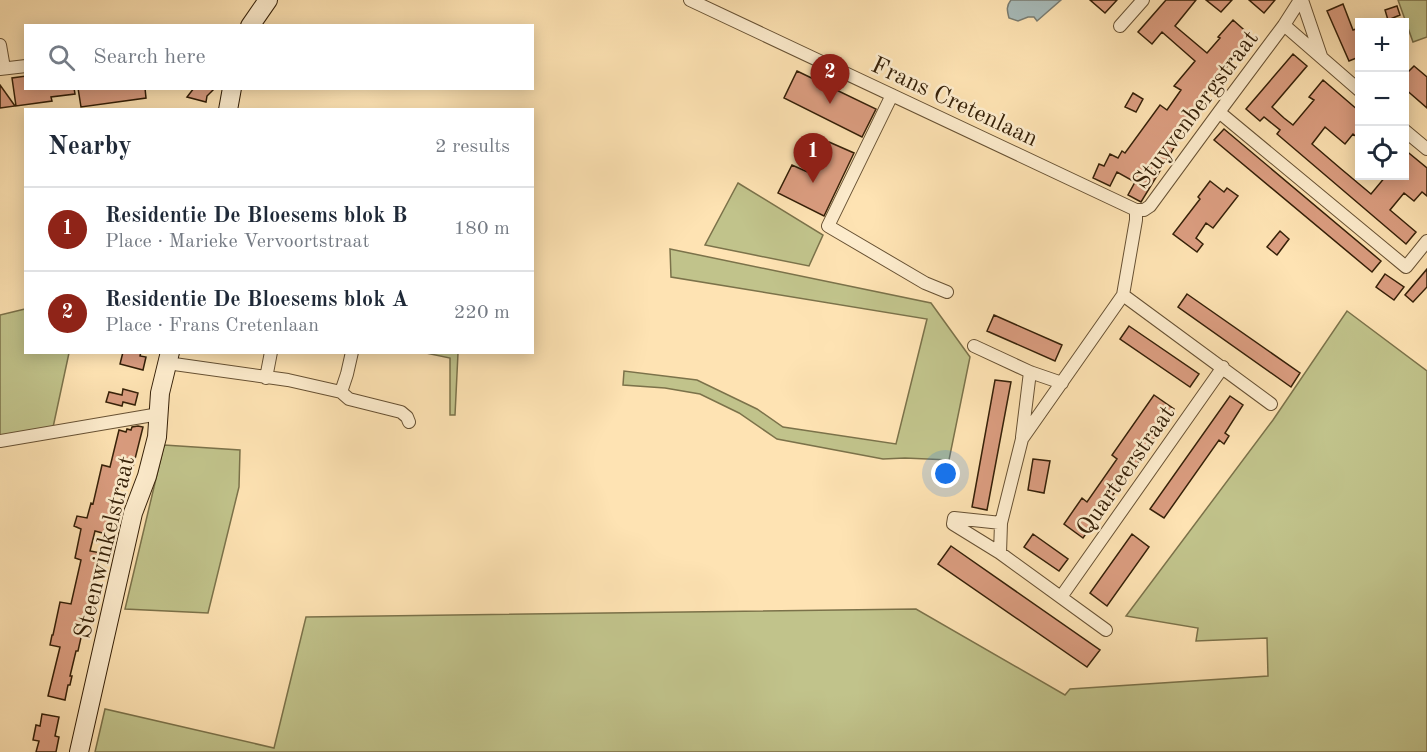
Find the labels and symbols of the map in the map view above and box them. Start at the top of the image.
street label: Stuyvenbergstraat [1129,27,1264,194]
pin: 2 [810,54,850,104]
street label: Frans Cretenlaan [867,54,1041,152]
pin: 1 [794,134,832,183]
street label: Quarteerstraat [1073,402,1180,540]
street label: Steenwinkelstraat [72,454,140,641]
your location [931,459,960,488]

